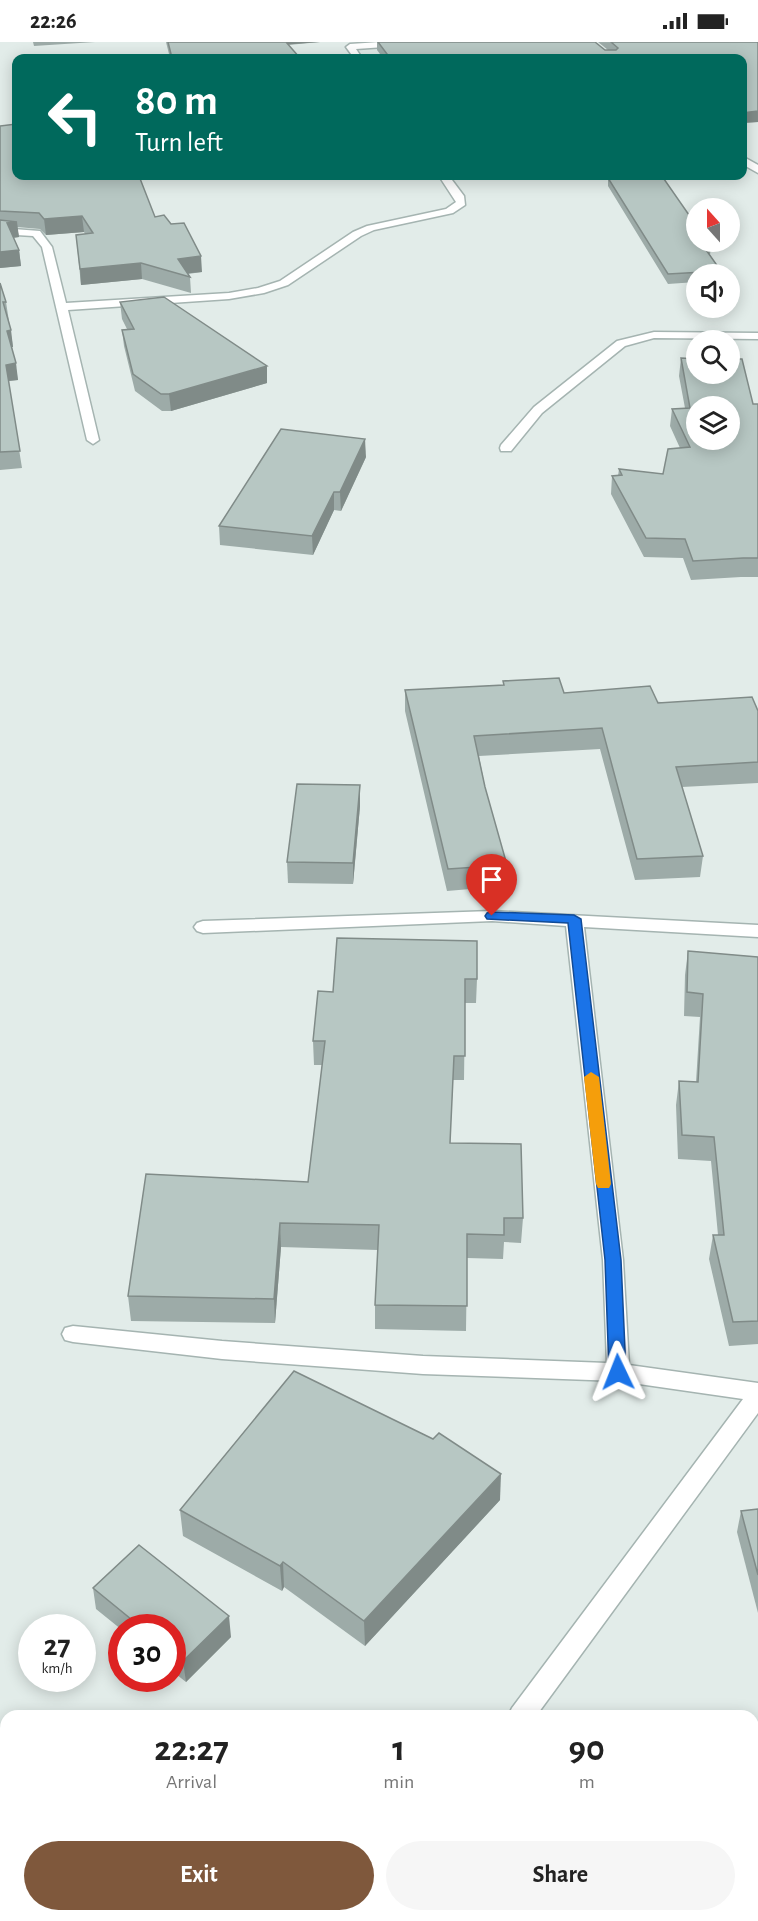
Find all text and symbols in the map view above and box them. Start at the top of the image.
text: 22:26 [30,10,77,32]
icon: left [36,78,114,156]
text: 80 m [135,80,218,122]
text: Turn left [135,129,223,156]
north arrow [686,198,740,252]
map controls [686,198,740,450]
button: sound [686,264,740,318]
button: search [686,330,740,384]
button: layers [686,396,740,450]
pin [466,854,517,916]
icon: arrive [475,863,508,896]
position arrow [586,1340,650,1404]
speed limit sign: 30 [108,1614,186,1692]
text: 27 [43,1631,71,1661]
text: km/h [42,1661,72,1676]
text: 22:27 [154,1731,229,1767]
text: 1 [392,1731,405,1767]
text: 90 [569,1731,605,1767]
text: Arrival [166,1772,217,1792]
text: min [383,1772,414,1792]
text: m [579,1772,595,1792]
button: Exit [24,1841,374,1910]
button: Share [386,1841,735,1910]

